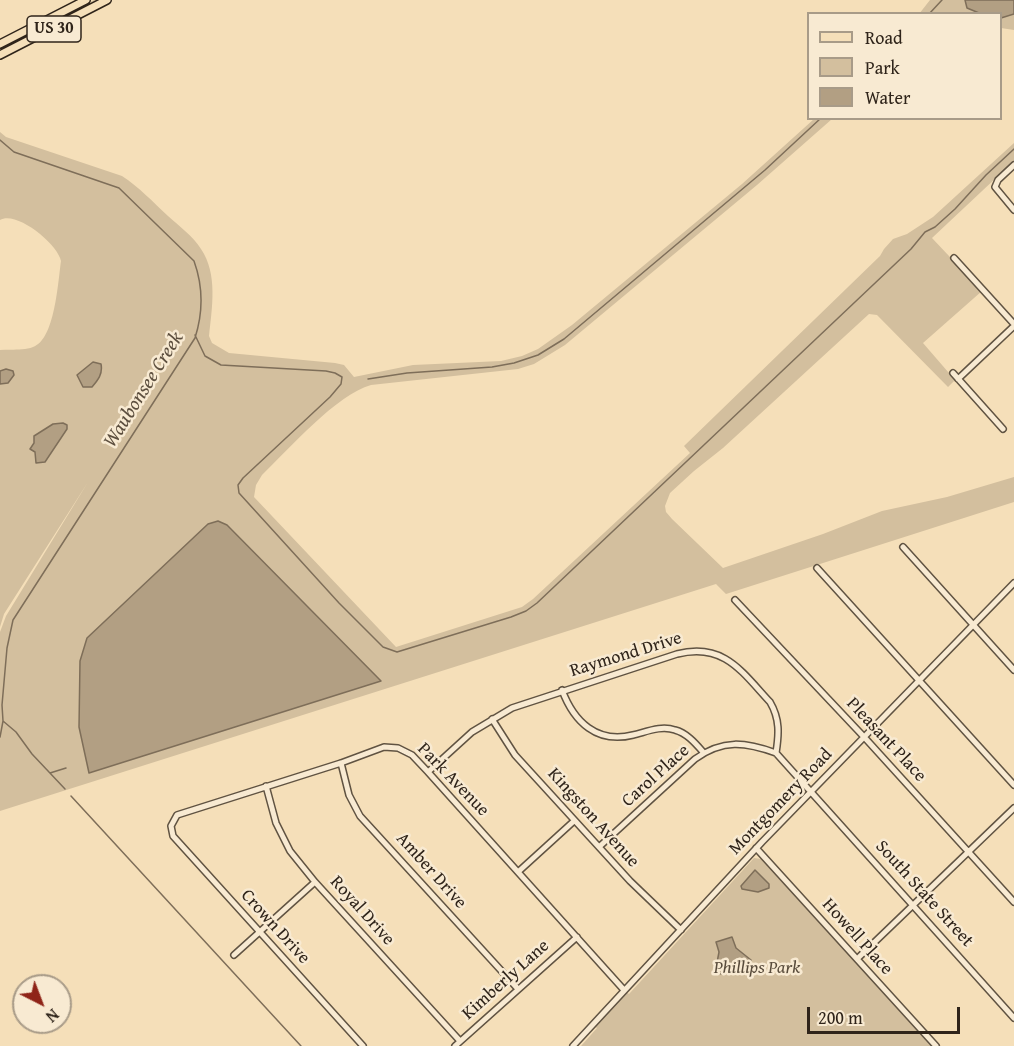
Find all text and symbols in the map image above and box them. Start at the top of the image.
legend [807,12,1002,120]
road number: US 30 [27,16,81,42]
text: Road [865,24,903,51]
text: Park [865,54,900,81]
text: Water [865,84,910,111]
water label: Waubonsee Creek [99,328,189,452]
street label: Raymond Drive [567,628,685,682]
street label: Pleasant Place [841,693,931,787]
street label: Park Avenue [413,739,493,821]
street label: Carol Place [618,740,694,812]
street label: Montgomery Road [725,744,837,860]
street label: Kingston Avenue [543,764,643,872]
street label: Amber Drive [391,828,471,914]
street label: South State Street [870,836,978,952]
street label: Royal Drive [325,872,399,950]
street label: Crown Drive [236,885,314,969]
street label: Howell Place [817,894,897,980]
street label: Kimberly Lane [458,935,554,1025]
park label: Phillips Park [714,957,800,979]
north arrow [12,974,72,1034]
scale bar [810,995,963,1033]
text: N [41,1003,65,1028]
text: 200 m [818,1004,863,1031]

